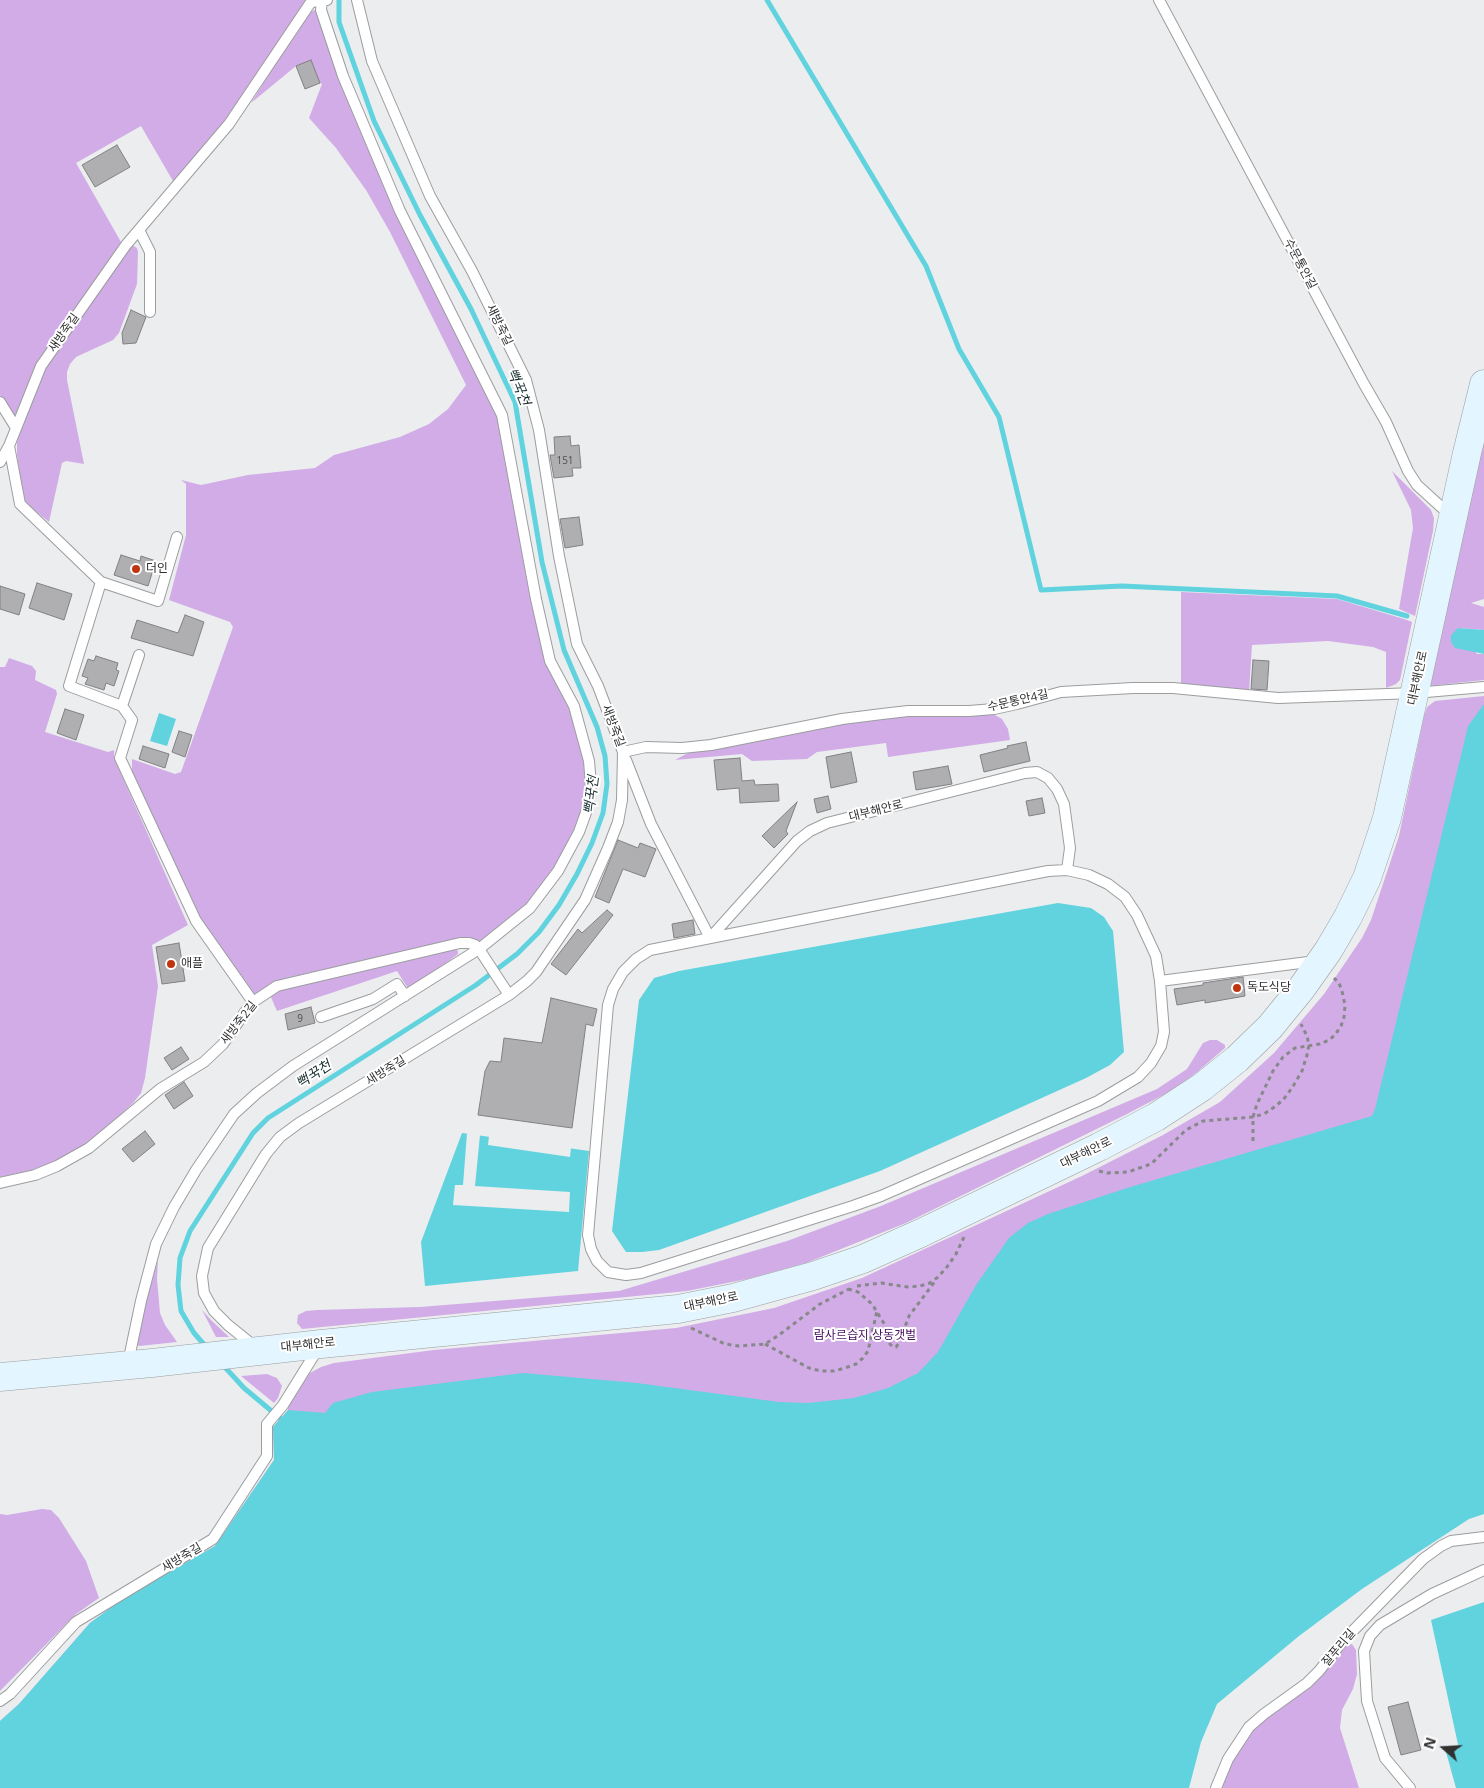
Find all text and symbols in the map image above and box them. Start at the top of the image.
street label: 수문통안길 [1281,236,1319,292]
street label: 새방죽길 [483,302,515,348]
street label: 새방죽길 [45,311,83,355]
water label: 뻑꾹천 [503,366,533,408]
house number: 151 [556,455,574,467]
place label: 더인 [146,562,168,576]
marker: 더인 [130,563,142,575]
street label: 대부해안로 [1405,650,1431,706]
street label: 수문통안4길 [986,687,1050,715]
street label: 새방죽길 [598,703,628,749]
water label: 뻑꾹천 [581,775,603,815]
street label: 대부해안로 [847,797,905,825]
place label: 애플 [181,957,203,971]
marker: 애플 [165,958,177,970]
place label: 독도식당 [1247,981,1291,995]
marker: 독도식당 [1231,982,1243,994]
street label: 새방죽2길 [218,998,260,1048]
house number: 9 [297,1013,303,1025]
street label: 새방죽길 [363,1053,409,1089]
water label: 뻑꾹천 [293,1057,335,1093]
street label: 대부해안로 [1058,1134,1114,1172]
street label: 대부해안로 [683,1289,739,1315]
park label: 람사르습지 상동갯벌 [814,1329,916,1343]
street label: 대부해안로 [280,1335,336,1355]
street label: 새방죽길 [159,1540,205,1576]
street label: 잘푸리길 [1319,1626,1359,1670]
north arrow [1419,1723,1469,1773]
text: N [1419,1734,1440,1751]

